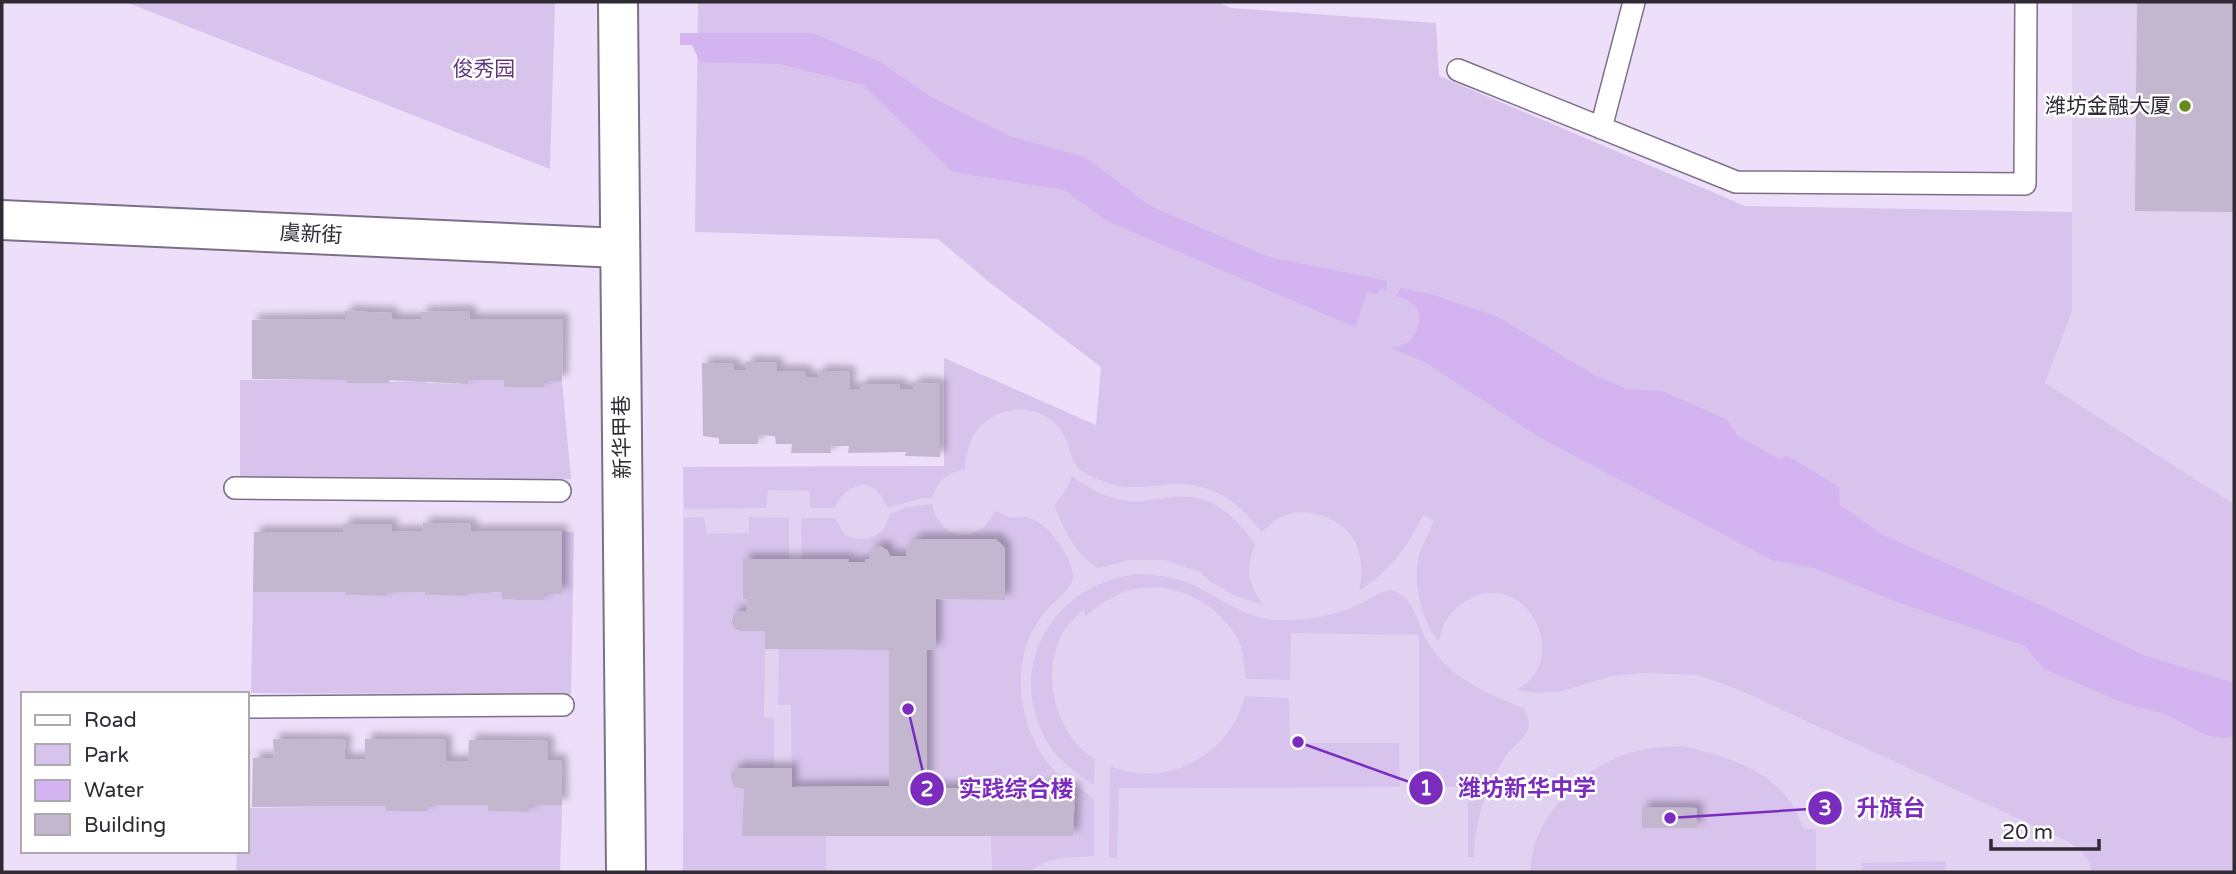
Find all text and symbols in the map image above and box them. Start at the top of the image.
park label: 俊秀园 [453,57,516,82]
place label: 潍坊金融大厦 [2045,94,2171,119]
marker: 潍坊金融大厦 [2177,98,2193,114]
street label: 虞新街 [279,220,343,249]
street label: 新华甲巷 [609,395,636,479]
legend [21,692,248,853]
text: Road [84,708,137,733]
text: Park [84,743,129,768]
callout: 潍坊新华中学 [1409,766,1610,810]
callout: 实践综合楼 [909,767,1087,811]
text: 潍坊新华中学 [1458,775,1596,803]
text: 实践综合楼 [959,776,1074,804]
text: 1 [1419,776,1433,801]
text: 2 [920,777,934,802]
text: Water [84,778,144,803]
callout: 升旗台 [1808,786,1940,830]
text: 升旗台 [1857,795,1926,823]
text: 3 [1818,796,1832,821]
scale bar [1991,808,2100,852]
text: Building [84,813,166,838]
text: 20 m [2002,820,2053,845]

